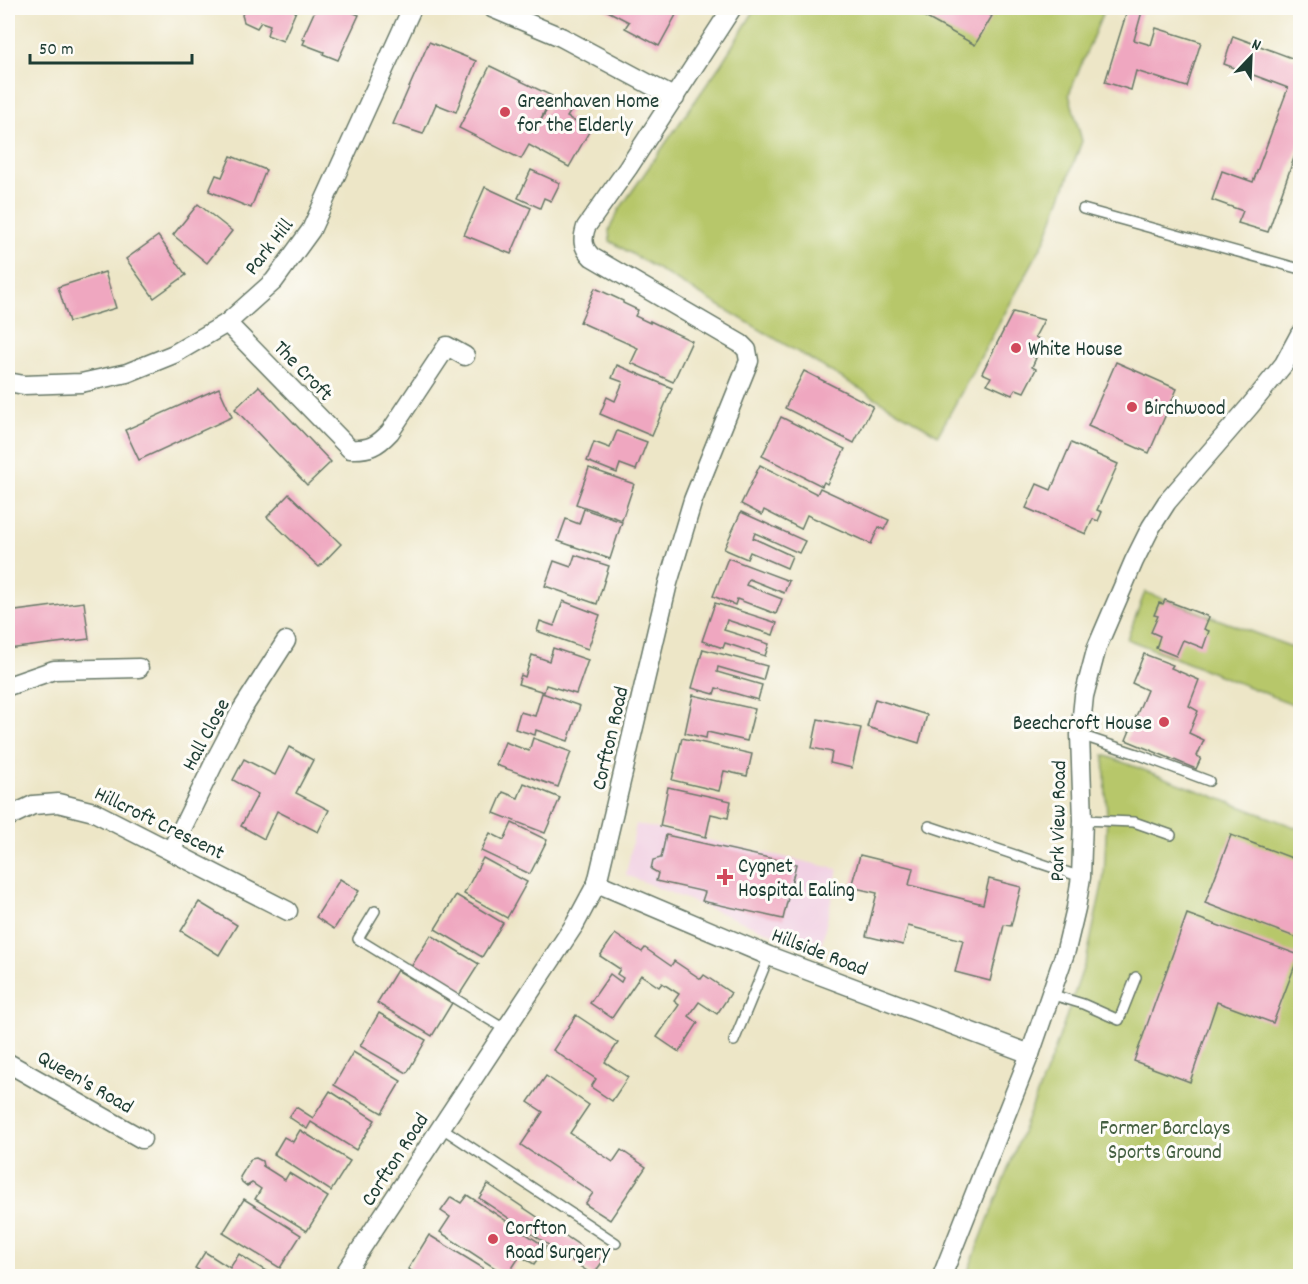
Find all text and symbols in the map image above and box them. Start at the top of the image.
scale bar [30,27,192,65]
north arrow [1221,27,1281,87]
text: N [1248,33,1264,58]
text: 50 m [39,38,74,63]
place label: Greenhaven Home for the Elderly [517,88,659,142]
marker: Greenhaven Home for the Elderly [498,105,512,119]
street label: Park Hill [238,213,302,283]
street label: The Croft [265,335,339,410]
place label: White House [1028,336,1123,366]
marker: White House [1009,341,1023,355]
place label: Birchwood [1144,395,1226,425]
marker: Birchwood [1125,400,1139,414]
street label: Corfton Road [585,684,638,794]
street label: Hall Close [176,694,239,777]
place label: Beechcroft House [1013,710,1152,740]
marker: Beechcroft House [1157,715,1171,729]
street label: Park View Road [1044,760,1076,882]
street label: Hillcroft Crescent [89,780,229,869]
place label: Cygnet Hospital Ealing [738,853,855,907]
marker: Cygnet Hospital Ealing [716,868,734,886]
street label: Hillside Road [767,922,871,986]
street label: Queen's Road [31,1044,138,1123]
street label: Corfton Road [355,1108,438,1213]
park label: Former Barclays Sports Ground [1100,1115,1231,1169]
place label: Corfton Road Surgery [505,1215,610,1269]
marker: Corfton Road Surgery [486,1232,500,1246]

